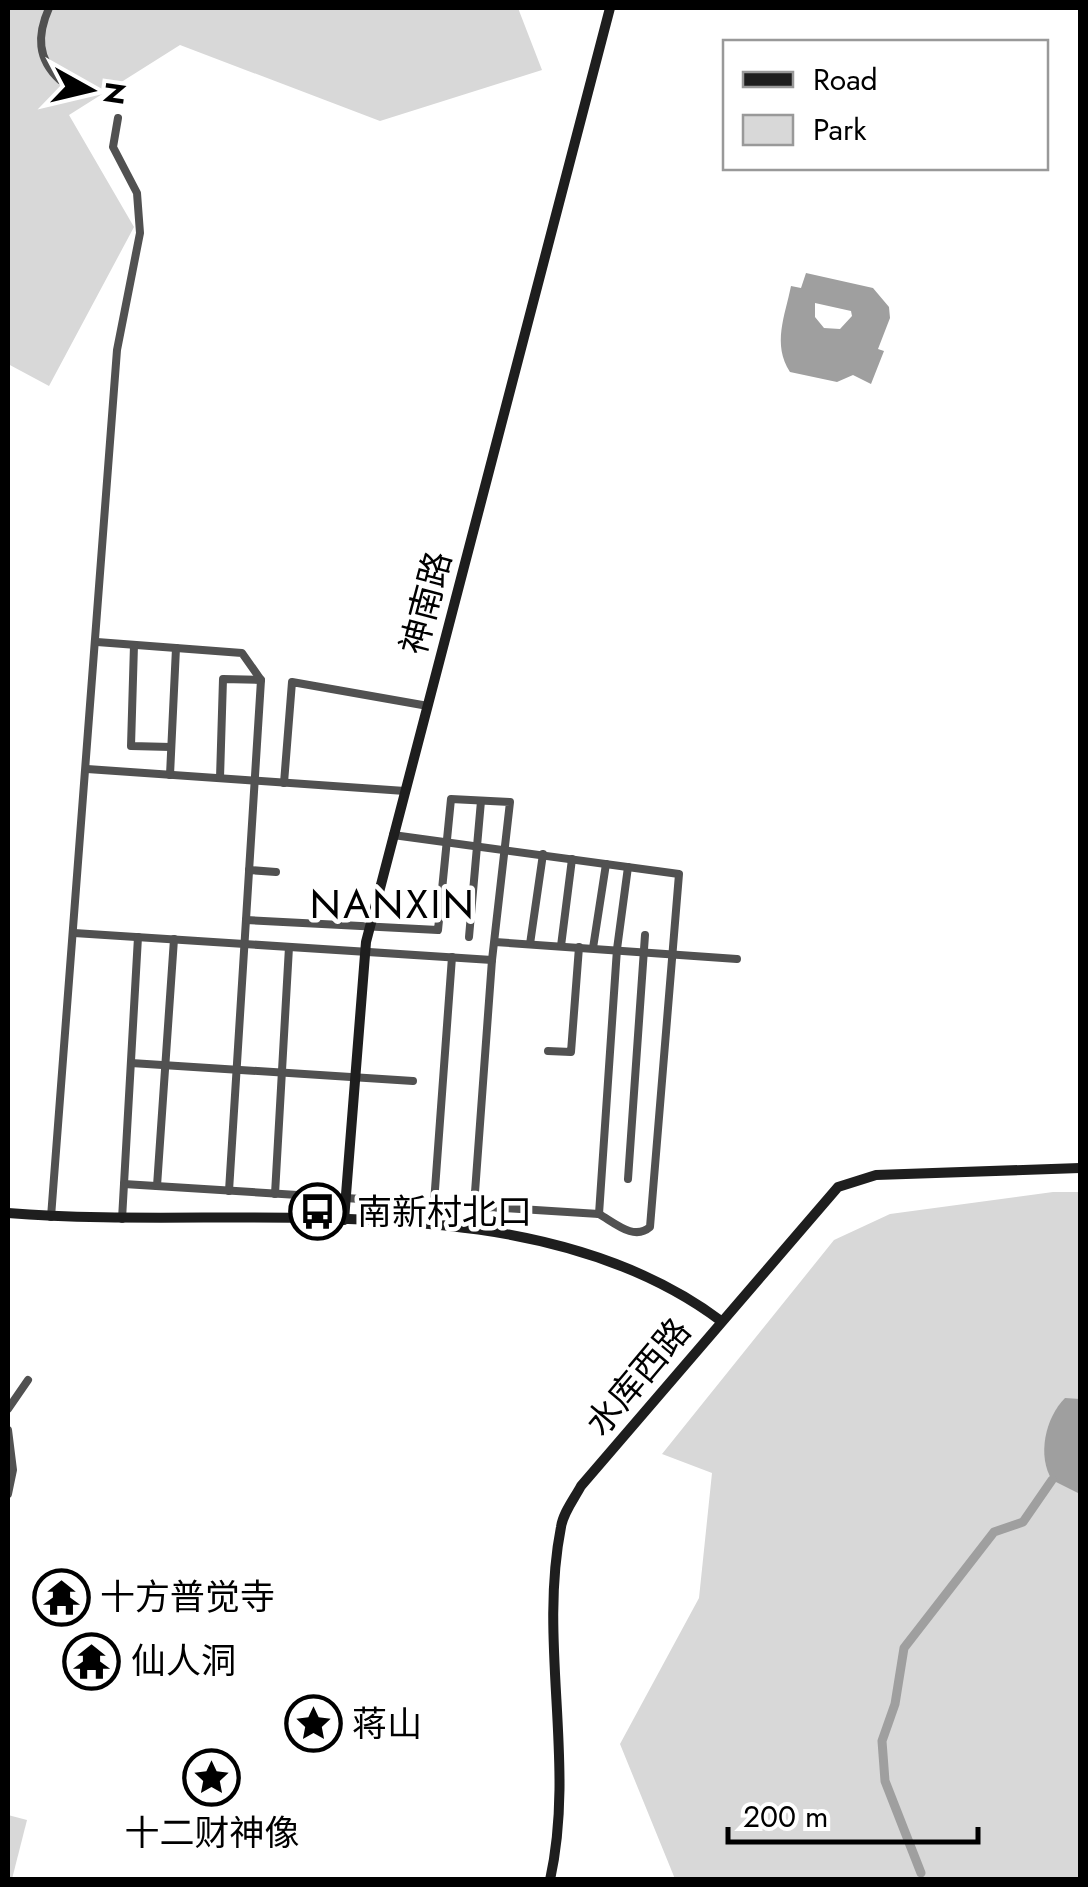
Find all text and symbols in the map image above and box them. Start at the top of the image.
north arrow [40,40,140,140]
legend [723,40,1048,170]
text: Road [813,58,878,101]
text: N [92,80,136,107]
text: Park [813,108,867,151]
street label: 神南路 [388,546,464,660]
district label: NANXIN [310,875,476,933]
bus stop icon: 南新村北口 [288,1182,348,1242]
place label: 南新村北口 [357,1187,532,1237]
street label: 水库西路 [574,1307,702,1447]
temple icon: 十方普觉寺 [31,1567,91,1627]
place label: 十方普觉寺 [100,1572,275,1622]
temple icon: 仙人洞 [62,1631,122,1691]
place label: 仙人洞 [131,1636,236,1686]
place icon: 蒋山 [283,1694,343,1754]
place label: 蒋山 [352,1699,422,1749]
place icon: 十二财神像 [182,1747,242,1807]
scale bar [728,1782,978,1844]
text: 200 m [743,1795,828,1838]
place label: 十二财神像 [124,1808,300,1858]

